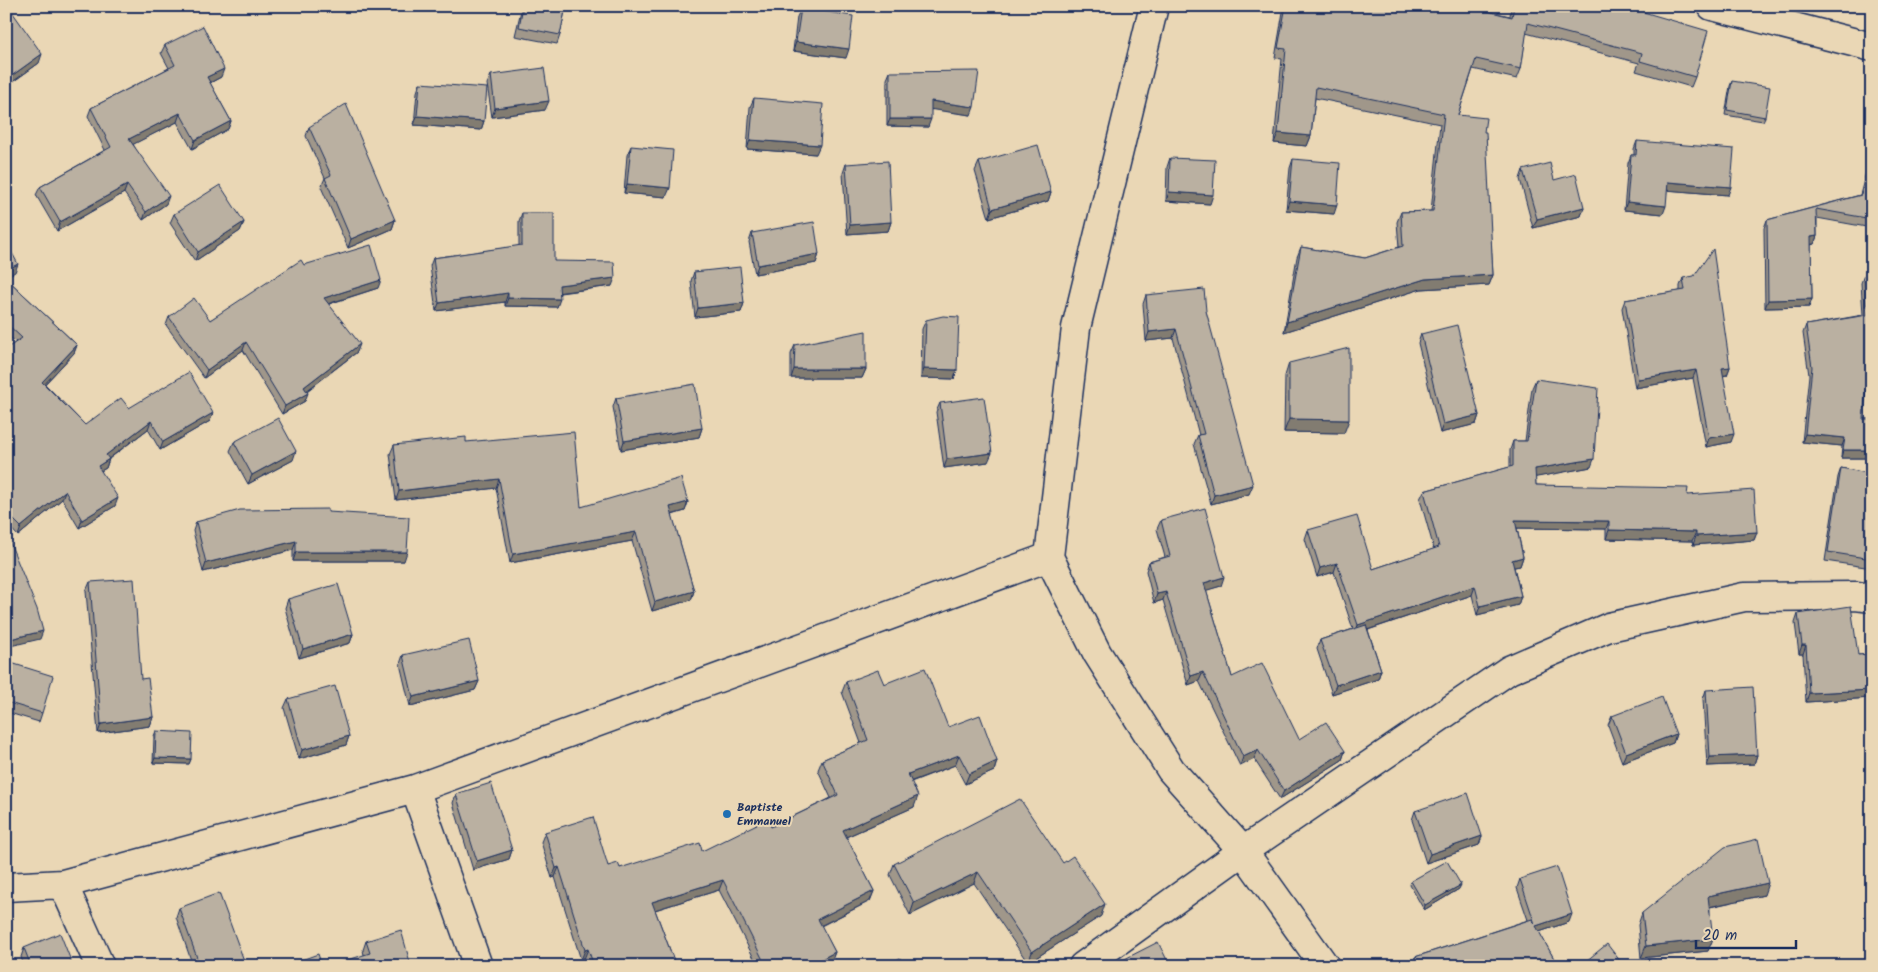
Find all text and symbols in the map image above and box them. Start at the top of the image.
place label: Baptiste Emmanuel [737,798,792,831]
marker: Baptiste Emmanuel [721,808,733,820]
scale bar [1696,917,1796,949]
text: 20 m [1703,924,1737,948]

